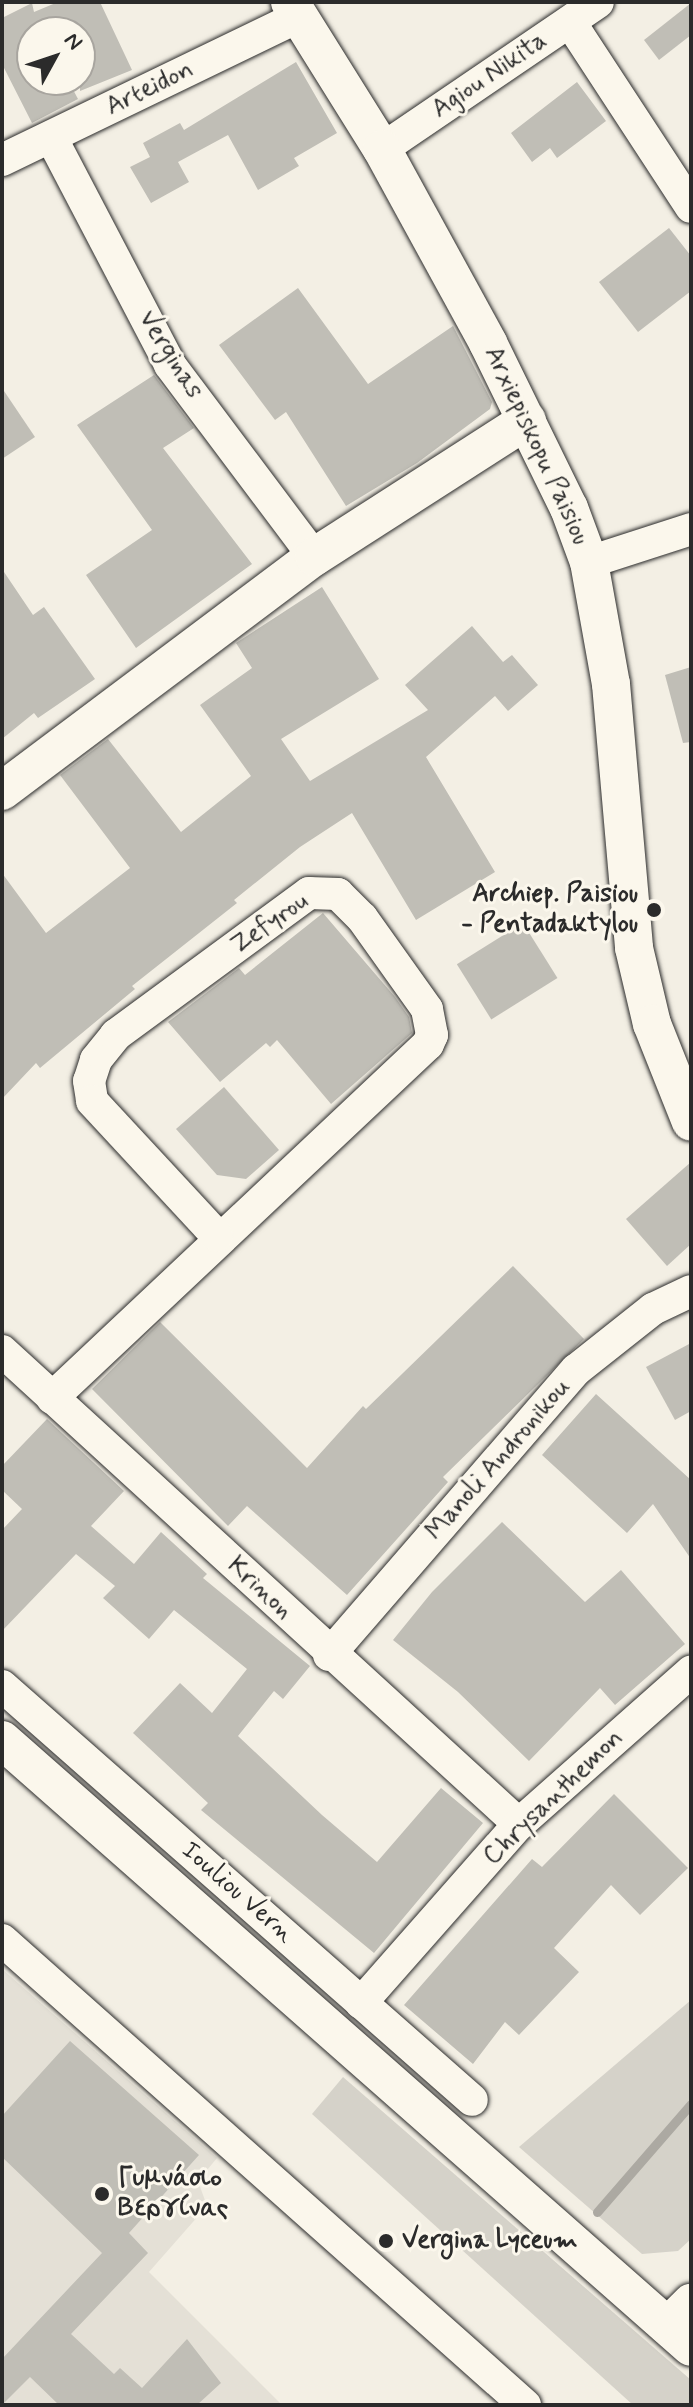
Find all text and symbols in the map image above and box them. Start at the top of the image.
north arrow [16,16,96,96]
street label: Agiou Nikita [426,25,554,127]
text: N [57,27,88,56]
street label: Arteidon [101,55,199,123]
street label: Verginas [131,305,209,405]
street label: Arxiepiskopu Paisiou [476,342,596,550]
place label: Archiep. Paisiou - Pentadaktylou [461,879,638,940]
street label: Zefyrou [225,886,315,962]
marker: Archiep. Paisiou - Pentadaktylou [645,901,663,919]
street label: Manoli Andronikou [420,1373,578,1547]
street label: Krinon [220,1551,298,1627]
street label: Chrysanthemon [478,1723,630,1873]
street label: Iouliou Vern [174,1835,300,1951]
place label: Γυμνάσιο Βεργίνας [118,2163,228,2224]
marker: Γυμνάσιο Βεργίνας [93,2185,111,2203]
place label: Vergina Lyceum [402,2225,577,2257]
marker: Vergina Lyceum [377,2232,395,2250]

